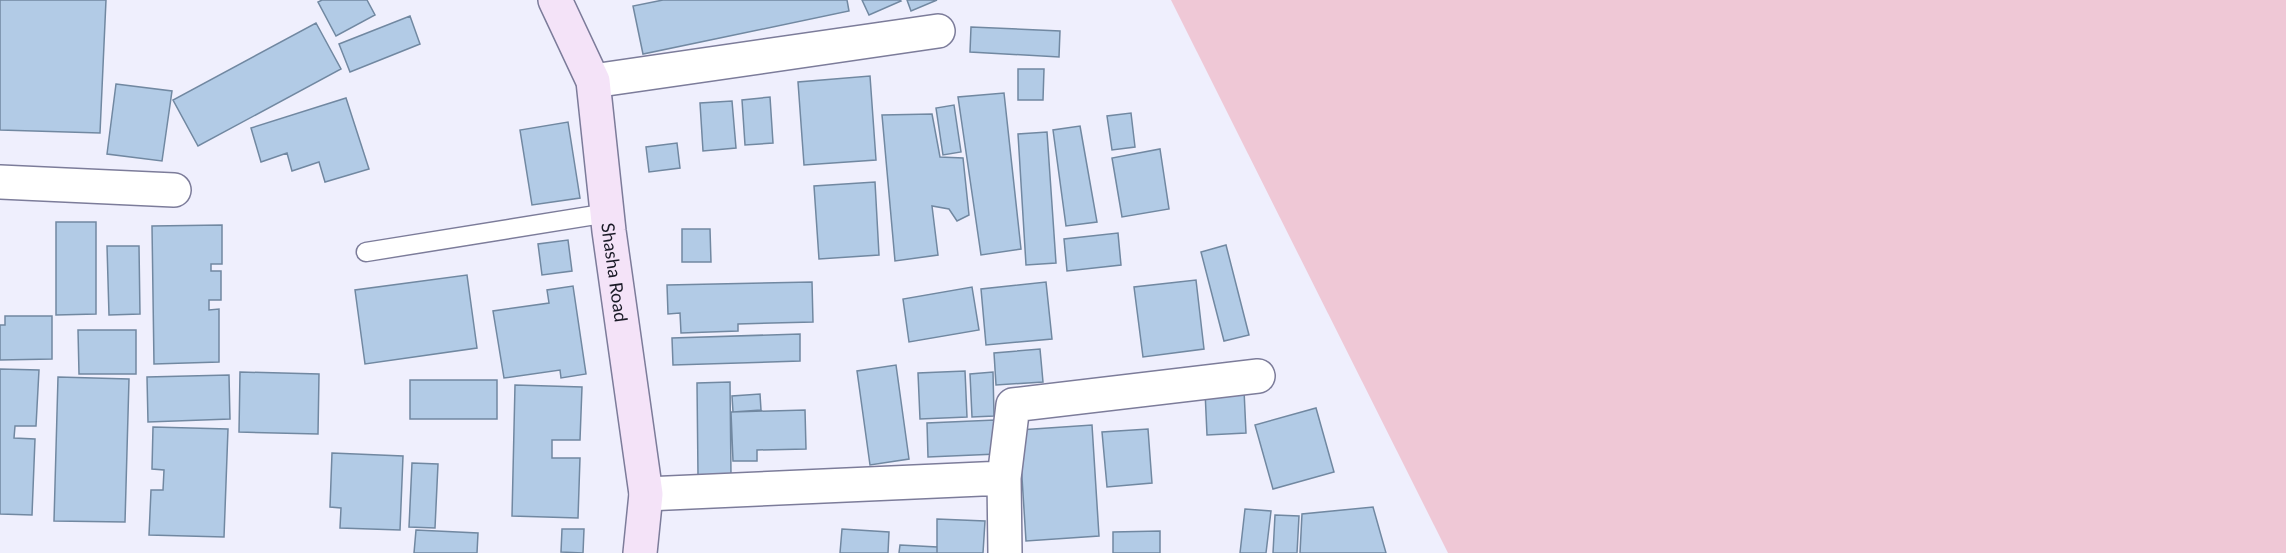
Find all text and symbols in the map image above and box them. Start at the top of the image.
street label: Shasha Road [597,222,633,323]

